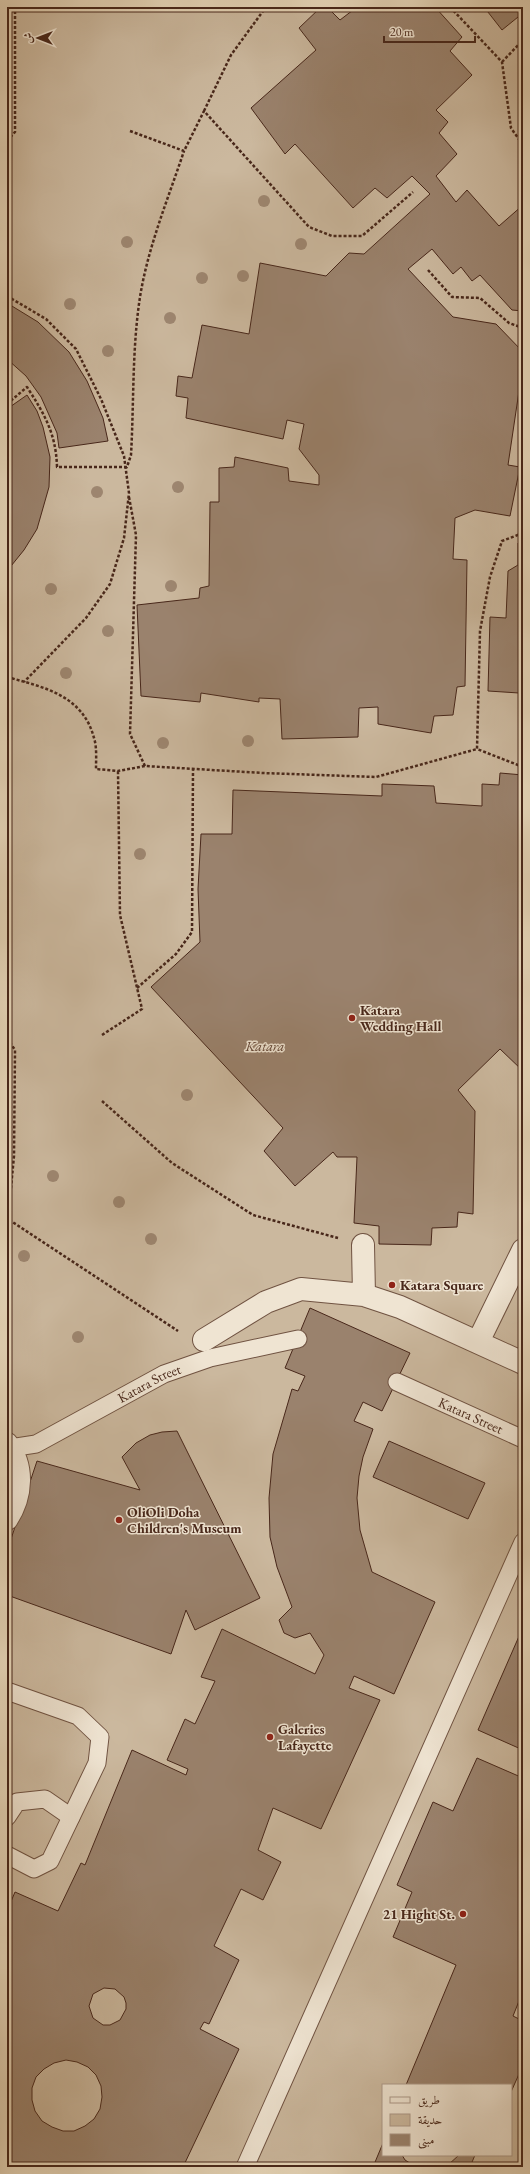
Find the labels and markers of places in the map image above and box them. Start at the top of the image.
place label: Katara Wedding Hall [360,1001,441,1035]
marker: Katara Wedding Hall [347,1013,357,1023]
place label: Katara Square [400,1276,484,1294]
marker: Katara Square [387,1280,397,1290]
place label: OliOli Doha Children's Museum [127,1503,242,1537]
marker: OliOli Doha Children's Museum [114,1515,124,1525]
place label: Galeries Lafayette [278,1720,332,1754]
marker: Galeries Lafayette [265,1732,275,1742]
place label: 21 Hight St. [383,1905,455,1923]
marker: 21 Hight St. [458,1909,468,1919]

